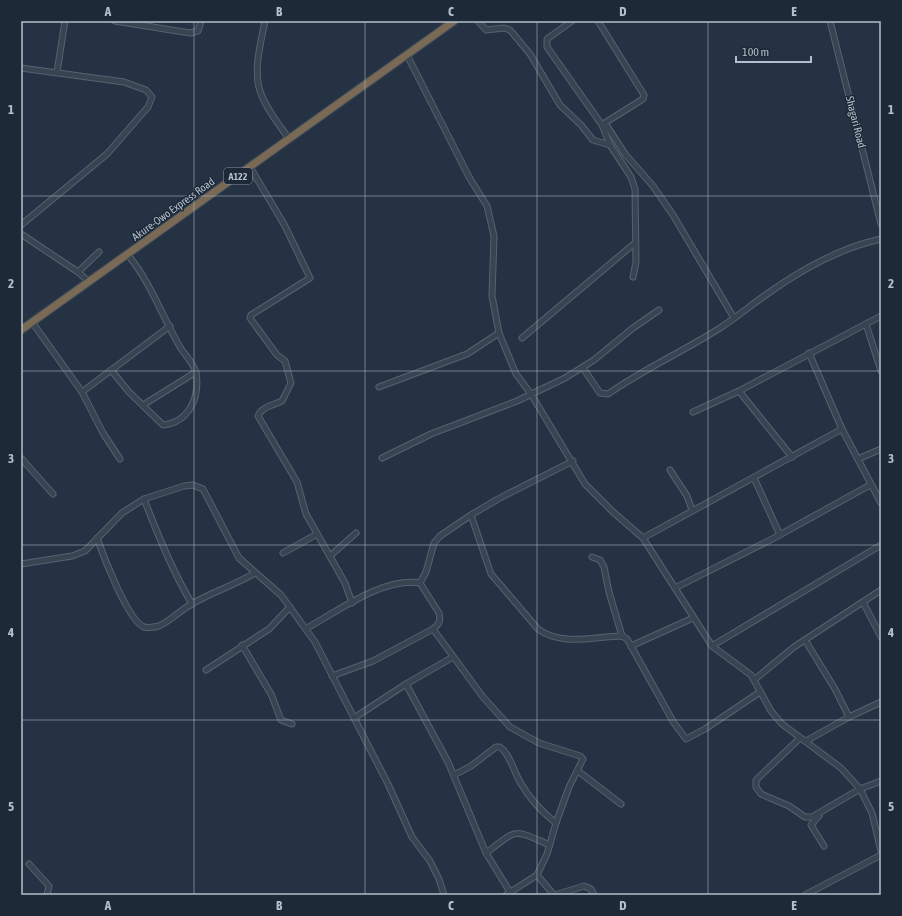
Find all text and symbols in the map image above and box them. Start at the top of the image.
text: A [104,4,112,19]
text: B [276,4,283,19]
text: C [448,4,454,19]
text: D [619,4,627,19]
text: E [791,4,797,19]
scale bar [736,38,811,64]
text: 100 m [742,45,769,59]
street label: Shagari Road [844,95,868,149]
text: 1 [8,102,14,117]
text: 1 [888,102,894,117]
road number: A122 [224,168,252,184]
street label: Akure-Owo Express Road [129,175,217,243]
text: 2 [8,276,14,291]
text: 2 [888,276,894,291]
text: 3 [8,451,14,466]
text: 3 [888,451,894,466]
text: 4 [7,625,14,640]
text: 4 [887,625,894,640]
text: 5 [8,799,14,814]
text: 5 [888,799,894,814]
text: A [104,898,112,913]
text: B [276,898,283,913]
text: C [448,898,454,913]
text: D [619,898,627,913]
text: E [791,898,797,913]

